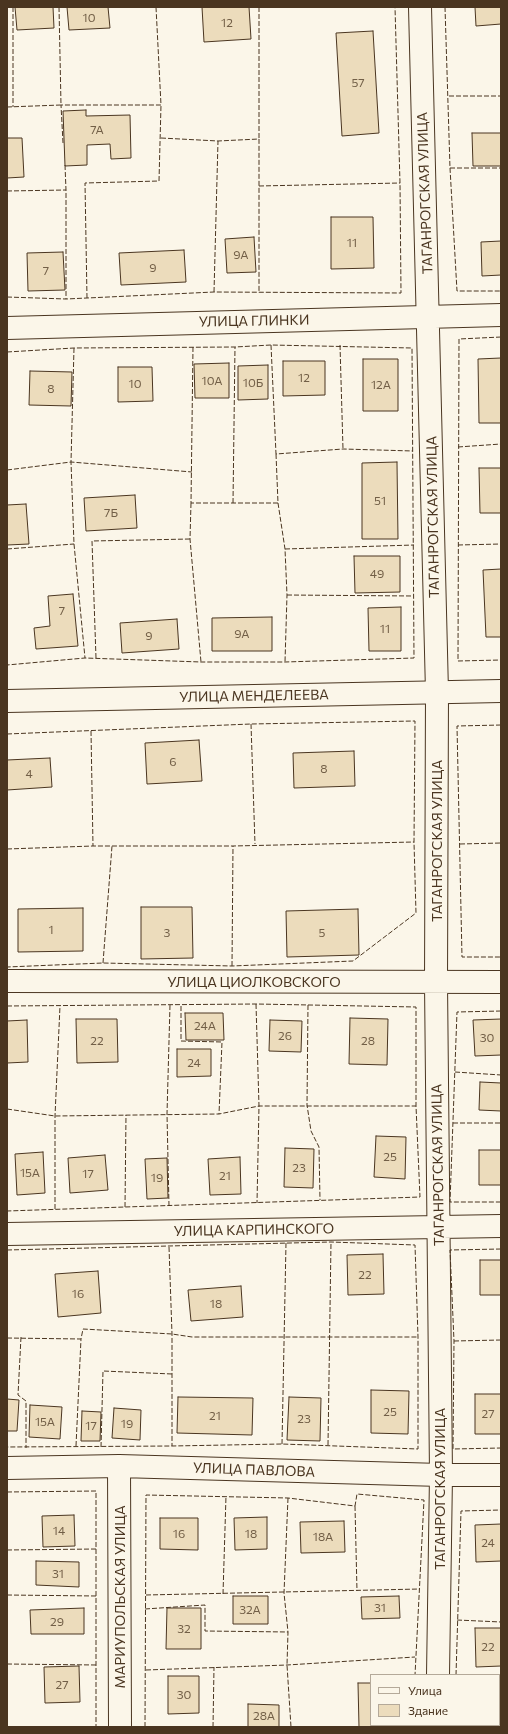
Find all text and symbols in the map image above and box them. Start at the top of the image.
house number: 10 [83,11,95,25]
house number: 12 [221,16,233,30]
house number: 57 [351,76,365,90]
street label: ТАГАНРОГСКАЯ УЛИЦА [414,112,436,274]
house number: 7А [90,123,104,137]
house number: 11 [347,236,357,250]
house number: 9А [233,248,249,262]
house number: 9 [149,261,157,275]
house number: 7 [43,264,49,278]
street label: УЛИЦА ГЛИНКИ [198,312,310,330]
house number: 12 [298,371,310,385]
house number: 10А [202,374,222,388]
house number: 10Б [243,376,263,390]
house number: 10 [129,377,141,391]
house number: 12А [371,378,391,392]
house number: 8 [47,382,55,396]
street label: ТАГАНРОГСКАЯ УЛИЦА [423,436,443,598]
house number: 51 [374,494,386,508]
house number: 7Б [104,506,118,520]
house number: 49 [370,567,384,581]
house number: 7 [59,604,65,618]
house number: 11 [380,622,390,636]
house number: 9А [234,627,250,641]
house number: 9 [145,629,153,643]
street label: УЛИЦА МЕНДЕЛЕЕВА [179,686,329,706]
house number: 6 [169,755,177,769]
street label: ТАГАНРОГСКАЯ УЛИЦА [429,760,445,922]
house number: 8 [320,762,328,776]
house number: 4 [25,767,33,781]
house number: 1 [48,923,54,937]
house number: 3 [164,926,170,940]
house number: 5 [319,926,325,940]
street label: УЛИЦА ЦИОЛКОВСКОГО [167,974,341,990]
house number: 24А [194,1019,216,1033]
house number: 26 [278,1029,292,1043]
house number: 30 [480,1031,494,1045]
house number: 22 [90,1034,104,1048]
house number: 28 [361,1034,375,1048]
house number: 24 [187,1056,201,1070]
street label: ТАГАНРОГСКАЯ УЛИЦА [428,1084,448,1246]
house number: 25 [383,1150,397,1164]
house number: 23 [292,1161,306,1175]
house number: 15А [20,1166,40,1180]
house number: 17 [82,1167,94,1181]
house number: 21 [219,1169,231,1183]
house number: 19 [151,1171,163,1185]
street label: УЛИЦА КАРПИНСКОГО [174,1220,334,1240]
house number: 22 [358,1268,372,1282]
house number: 16 [72,1287,84,1301]
house number: 18 [210,1297,222,1311]
house number: 25 [383,1405,397,1419]
house number: 27 [482,1407,494,1421]
street label: ТАГАНРОГСКАЯ УЛИЦА [432,1408,448,1570]
house number: 21 [209,1409,221,1423]
house number: 23 [297,1412,311,1426]
house number: 15А [35,1415,55,1429]
house number: 19 [121,1417,133,1431]
house number: 17 [85,1419,97,1433]
street label: УЛИЦА ПАВЛОВА [193,1459,315,1481]
street label: МАРИУПОЛЬСКАЯ УЛИЦА [112,1505,128,1689]
house number: 14 [53,1524,65,1538]
house number: 16 [173,1527,185,1541]
house number: 18 [245,1527,257,1541]
house number: 18А [313,1530,333,1544]
house number: 24 [481,1536,495,1550]
house number: 31 [52,1567,64,1581]
house number: 31 [374,1601,386,1615]
house number: 32А [239,1603,261,1617]
house number: 29 [50,1615,64,1629]
house number: 32 [177,1622,191,1636]
house number: 22 [481,1640,495,1654]
legend [370,1674,500,1726]
house number: 27 [56,1678,68,1692]
text: Улица [408,1683,442,1697]
house number: 30 [177,1688,191,1702]
text: Здание [408,1703,448,1717]
house number: 28А [253,1709,275,1723]

